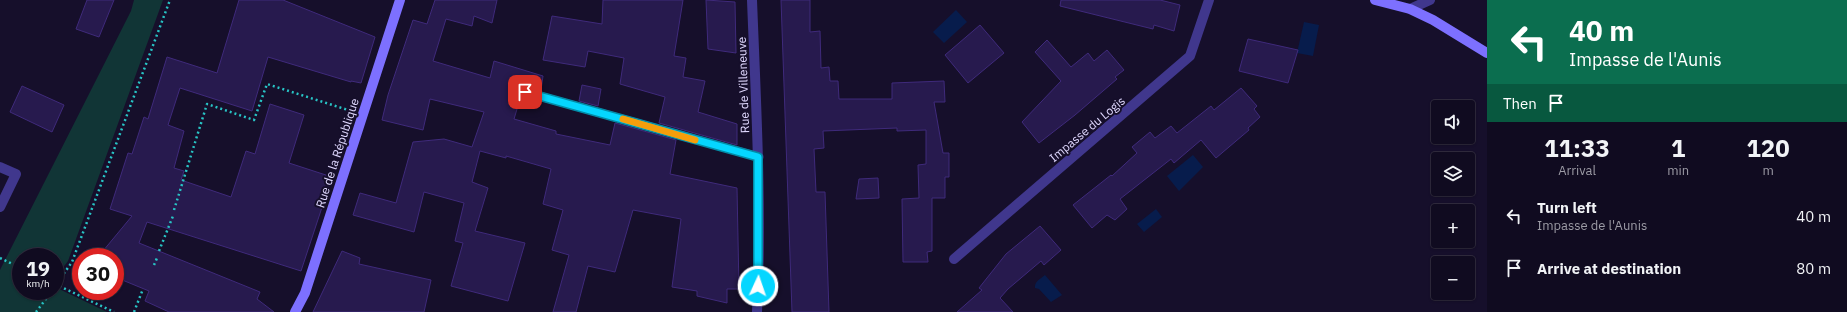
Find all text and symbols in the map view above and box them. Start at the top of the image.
text: 40 m [1569,12,1634,49]
icon: left [1503,16,1555,68]
street label: Rue de Villeneuve [734,36,752,133]
text: Impasse de l'Aunis [1569,48,1722,71]
pin [508,75,542,109]
icon: arrive [514,81,536,103]
icon: arrive [1545,92,1567,114]
street label: Impasse du Logis [1046,93,1128,165]
text: Then [1503,94,1537,113]
street label: Rue de la République [312,96,362,210]
map controls [1431,100,1475,300]
button: sound [1431,100,1475,144]
text: 11:33 [1544,132,1610,164]
text: 1 [1671,132,1685,164]
text: 120 [1746,132,1790,164]
button: layers [1431,152,1475,196]
text: Arrival [1558,162,1596,179]
text: min [1667,162,1689,179]
text: m [1762,162,1774,179]
text: Turn left [1537,198,1597,217]
button: + [1431,204,1475,248]
icon: left [1503,205,1525,227]
text: 40 m [1796,207,1831,226]
text: Impasse de l'Aunis [1537,217,1647,234]
speed limit sign: 30 [72,248,124,300]
text: 19 [26,255,50,282]
button: − [1431,256,1475,300]
icon: arrive [1503,257,1525,279]
text: Arrive at destination [1537,259,1681,278]
text: 80 m [1796,259,1831,278]
position arrow [737,265,779,307]
text: km/h [26,277,50,290]

